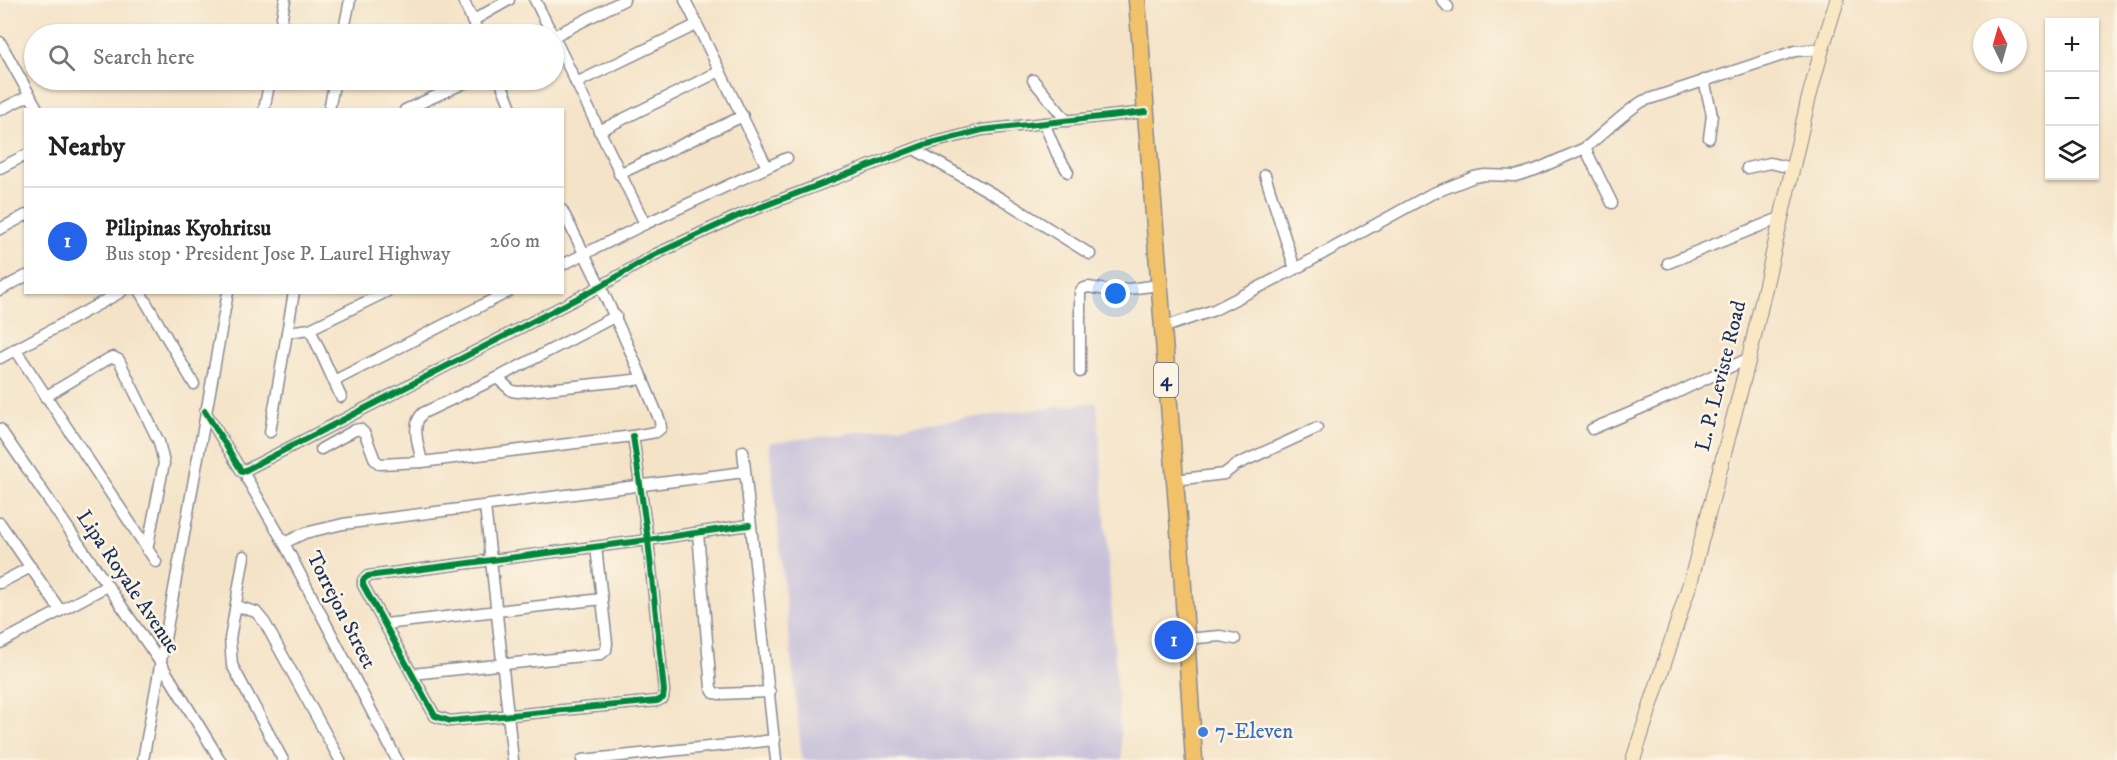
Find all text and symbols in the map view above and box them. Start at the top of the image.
north arrow [1973,18,2027,72]
map controls [2045,18,2099,180]
button: + [2045,18,2099,72]
search box [24,24,564,90]
icon: search [45,41,78,74]
text: Search here [93,44,195,71]
button: − [2045,72,2099,126]
button: layers [2045,126,2099,180]
text: Nearby [48,131,125,164]
text: Pilipinas Kyohritsu [105,215,271,242]
text: 1 [64,229,71,254]
text: 260 m [490,229,540,254]
text: Bus stop · President Jose P. Laurel Highway [105,242,450,267]
your location [1101,279,1130,308]
street label: L. P. Leviste Road [1690,298,1752,454]
road number: 4 [1154,363,1178,397]
street label: Lipa Royale Avenue [70,505,186,659]
street label: Torrejon Street [300,547,382,673]
pin: 1 [1154,618,1194,662]
place label: 7-Eleven [1215,719,1293,745]
marker: 7-Eleven [1196,725,1210,739]

